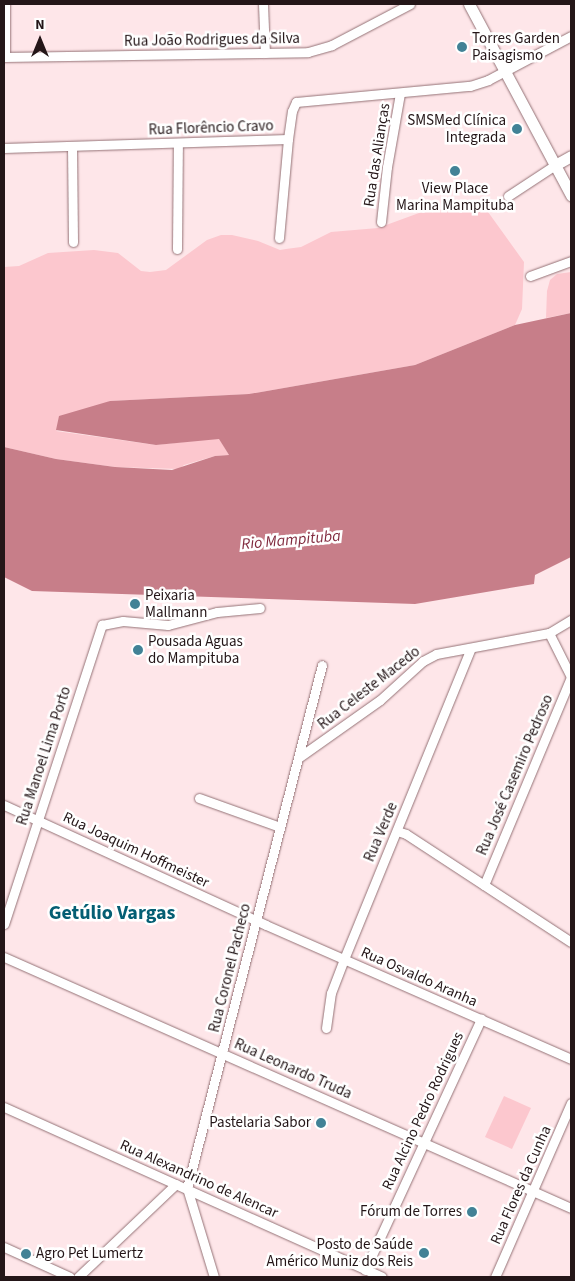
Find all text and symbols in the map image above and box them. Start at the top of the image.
north arrow [15,15,65,65]
text: N [35,15,45,35]
street label: Rua João Rodrigues da Silva [124,29,300,51]
place label: Torres Garden Paisagismo [472,29,560,64]
marker: Torres Garden Paisagismo [456,41,468,53]
street label: Rua das Alianças [360,102,394,208]
place label: SMSMed Clínica Integrada [407,111,506,146]
street label: Rua Florêncio Cravo [148,117,274,139]
marker: SMSMed Clínica Integrada [510,122,524,136]
marker: View Place Marina Mampituba [449,165,461,177]
place label: View Place Marina Mampituba [396,179,514,214]
water label: Rio Mampituba [241,526,341,554]
place label: Peixaria Mallmann [145,586,208,621]
marker: Peixaria Mallmann [129,598,141,610]
place label: Pousada Aguas do Mampituba [148,632,243,667]
street label: Rua Celeste Macedo [314,643,424,733]
marker: Pousada Aguas do Mampituba [132,644,144,656]
street label: Rua Manoel Lima Porto [13,684,75,828]
street label: Rua José Casemiro Pedroso [473,692,557,858]
street label: Rua Verde [360,799,402,865]
street label: Rua Joaquim Hoffmeister [60,808,212,892]
district label: Getúlio Vargas [49,901,175,925]
street label: Rua Coronel Pacheco [205,902,255,1034]
street label: Rua Osvaldo Aranha [358,943,480,1011]
street label: Rua Alcino Pedro Rodrigues [378,1029,468,1193]
street label: Rua Leonardo Truda [231,1035,355,1103]
place label: Pastelaria Sabor [209,1114,311,1132]
marker: Pastelaria Sabor [315,1117,327,1129]
street label: Rua Flores da Cunha [487,1123,555,1247]
street label: Rua Alexandrino de Alencar [117,1136,281,1222]
place label: Fórum de Torres [360,1203,462,1221]
marker: Fórum de Torres [466,1206,478,1218]
place label: Posto de Saúde Américo Muniz dos Reis [267,1235,413,1270]
place label: Agro Pet Lumertz [36,1245,143,1263]
marker: Posto de Saúde Américo Muniz dos Reis [417,1246,431,1260]
marker: Agro Pet Lumertz [20,1248,32,1260]

